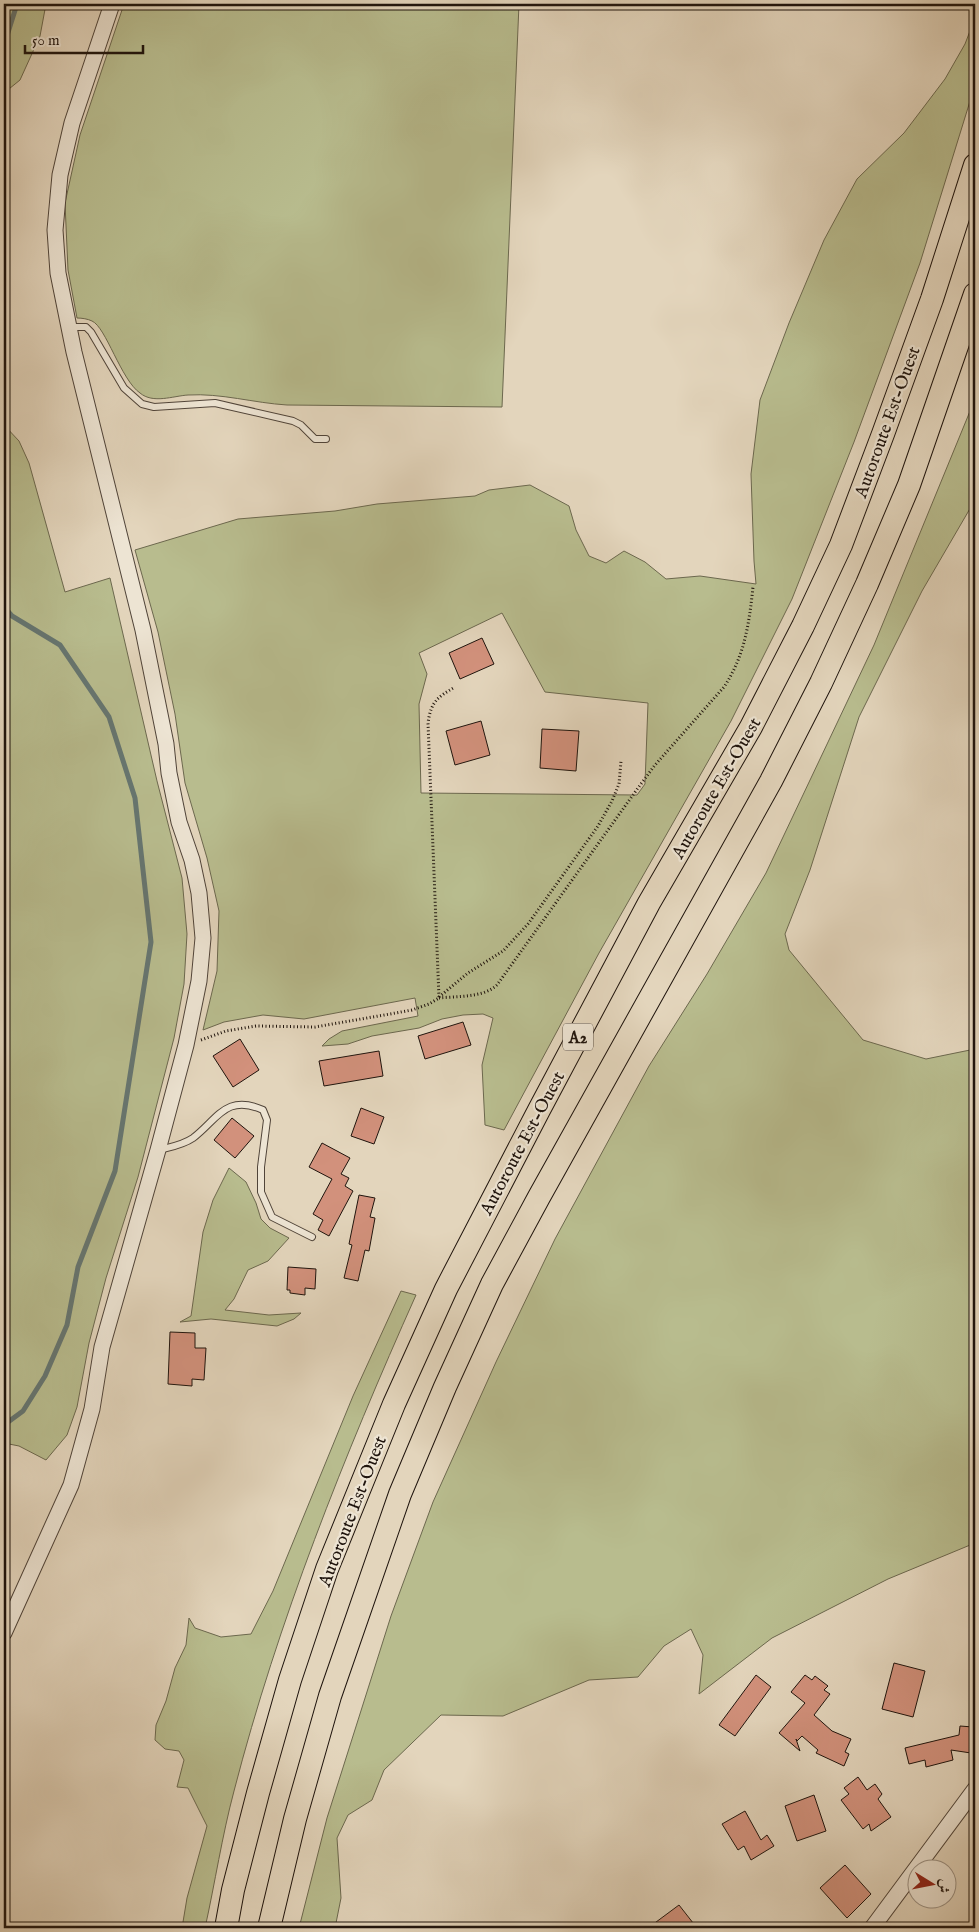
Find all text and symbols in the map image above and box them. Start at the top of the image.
scale bar [25,22,142,54]
text: 50 m [32,31,60,50]
street label: Autoroute Est-Ouest [850,344,927,502]
street label: Autoroute Est-Ouest [667,714,767,864]
road number: A2 [563,1024,593,1050]
street label: Autoroute Est-Ouest [475,1068,571,1220]
street label: Autoroute Est-Ouest [314,1433,393,1591]
north arrow [906,1860,956,1910]
text: ش [934,1878,954,1895]

